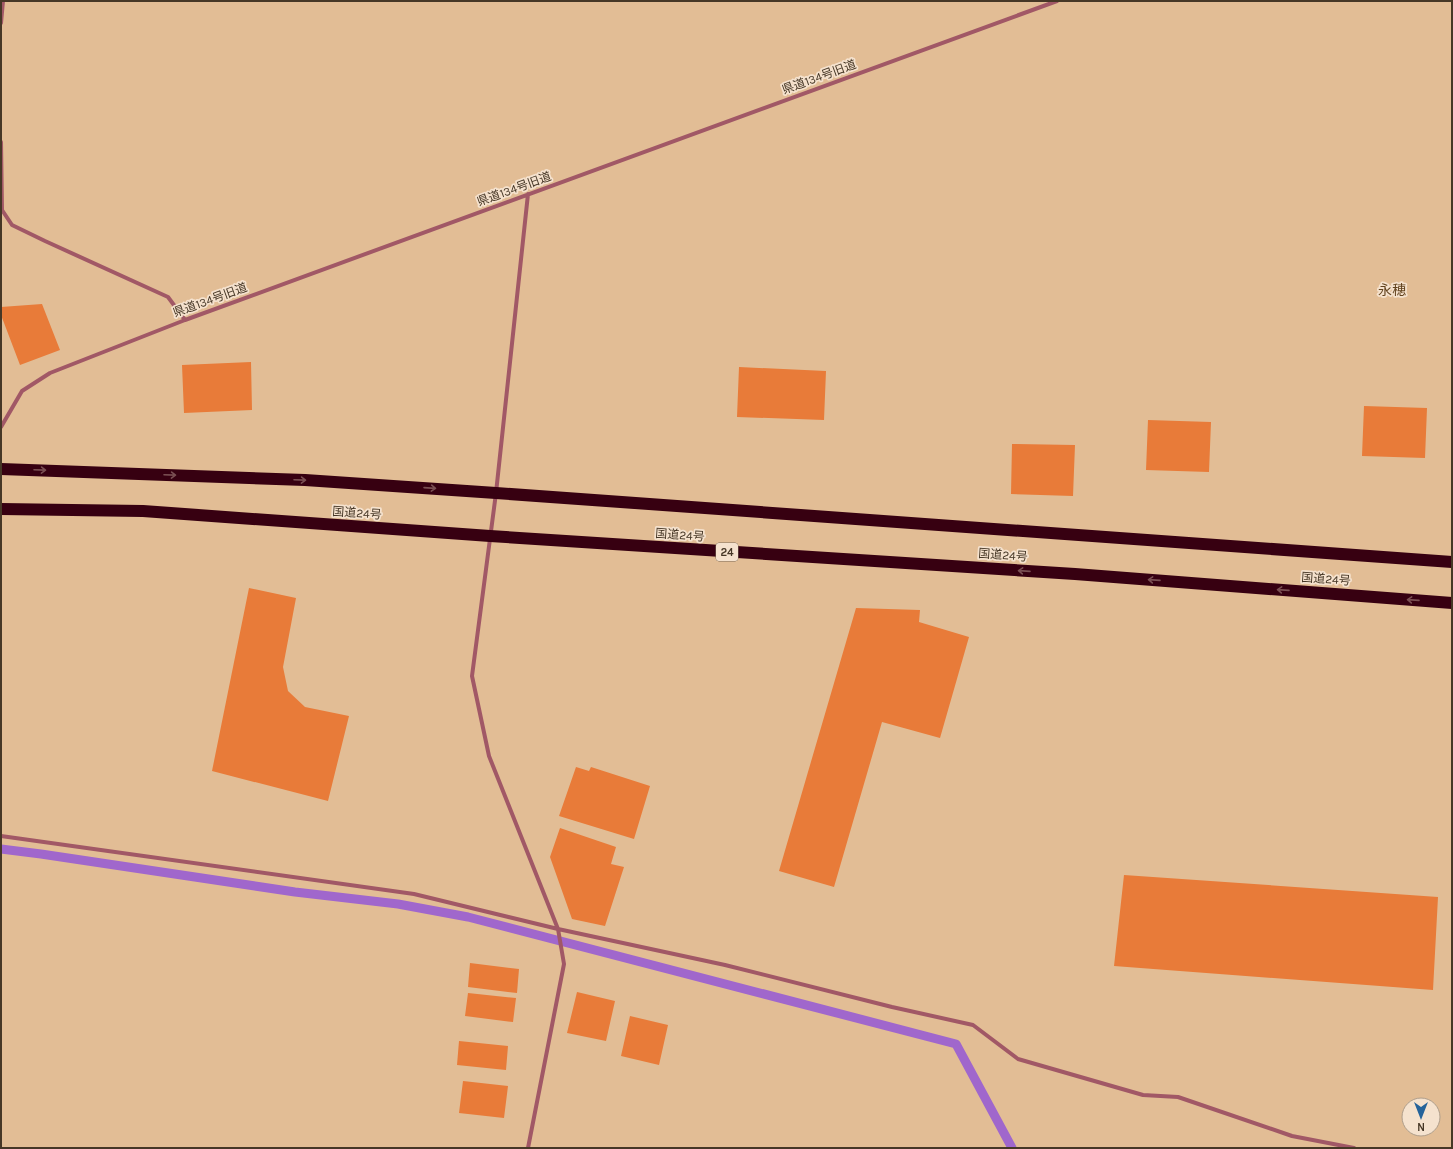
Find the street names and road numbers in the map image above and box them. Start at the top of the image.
street label: 県道134号旧道 [780,57,858,97]
street label: 県道134号旧道 [475,169,553,209]
street label: 県道134号旧道 [171,280,249,320]
street label: 国道24号 [332,504,382,522]
street label: 国道24号 [655,526,705,544]
road number: 24 [716,543,738,561]
street label: 国道24号 [978,546,1028,564]
street label: 国道24号 [1301,570,1351,588]

